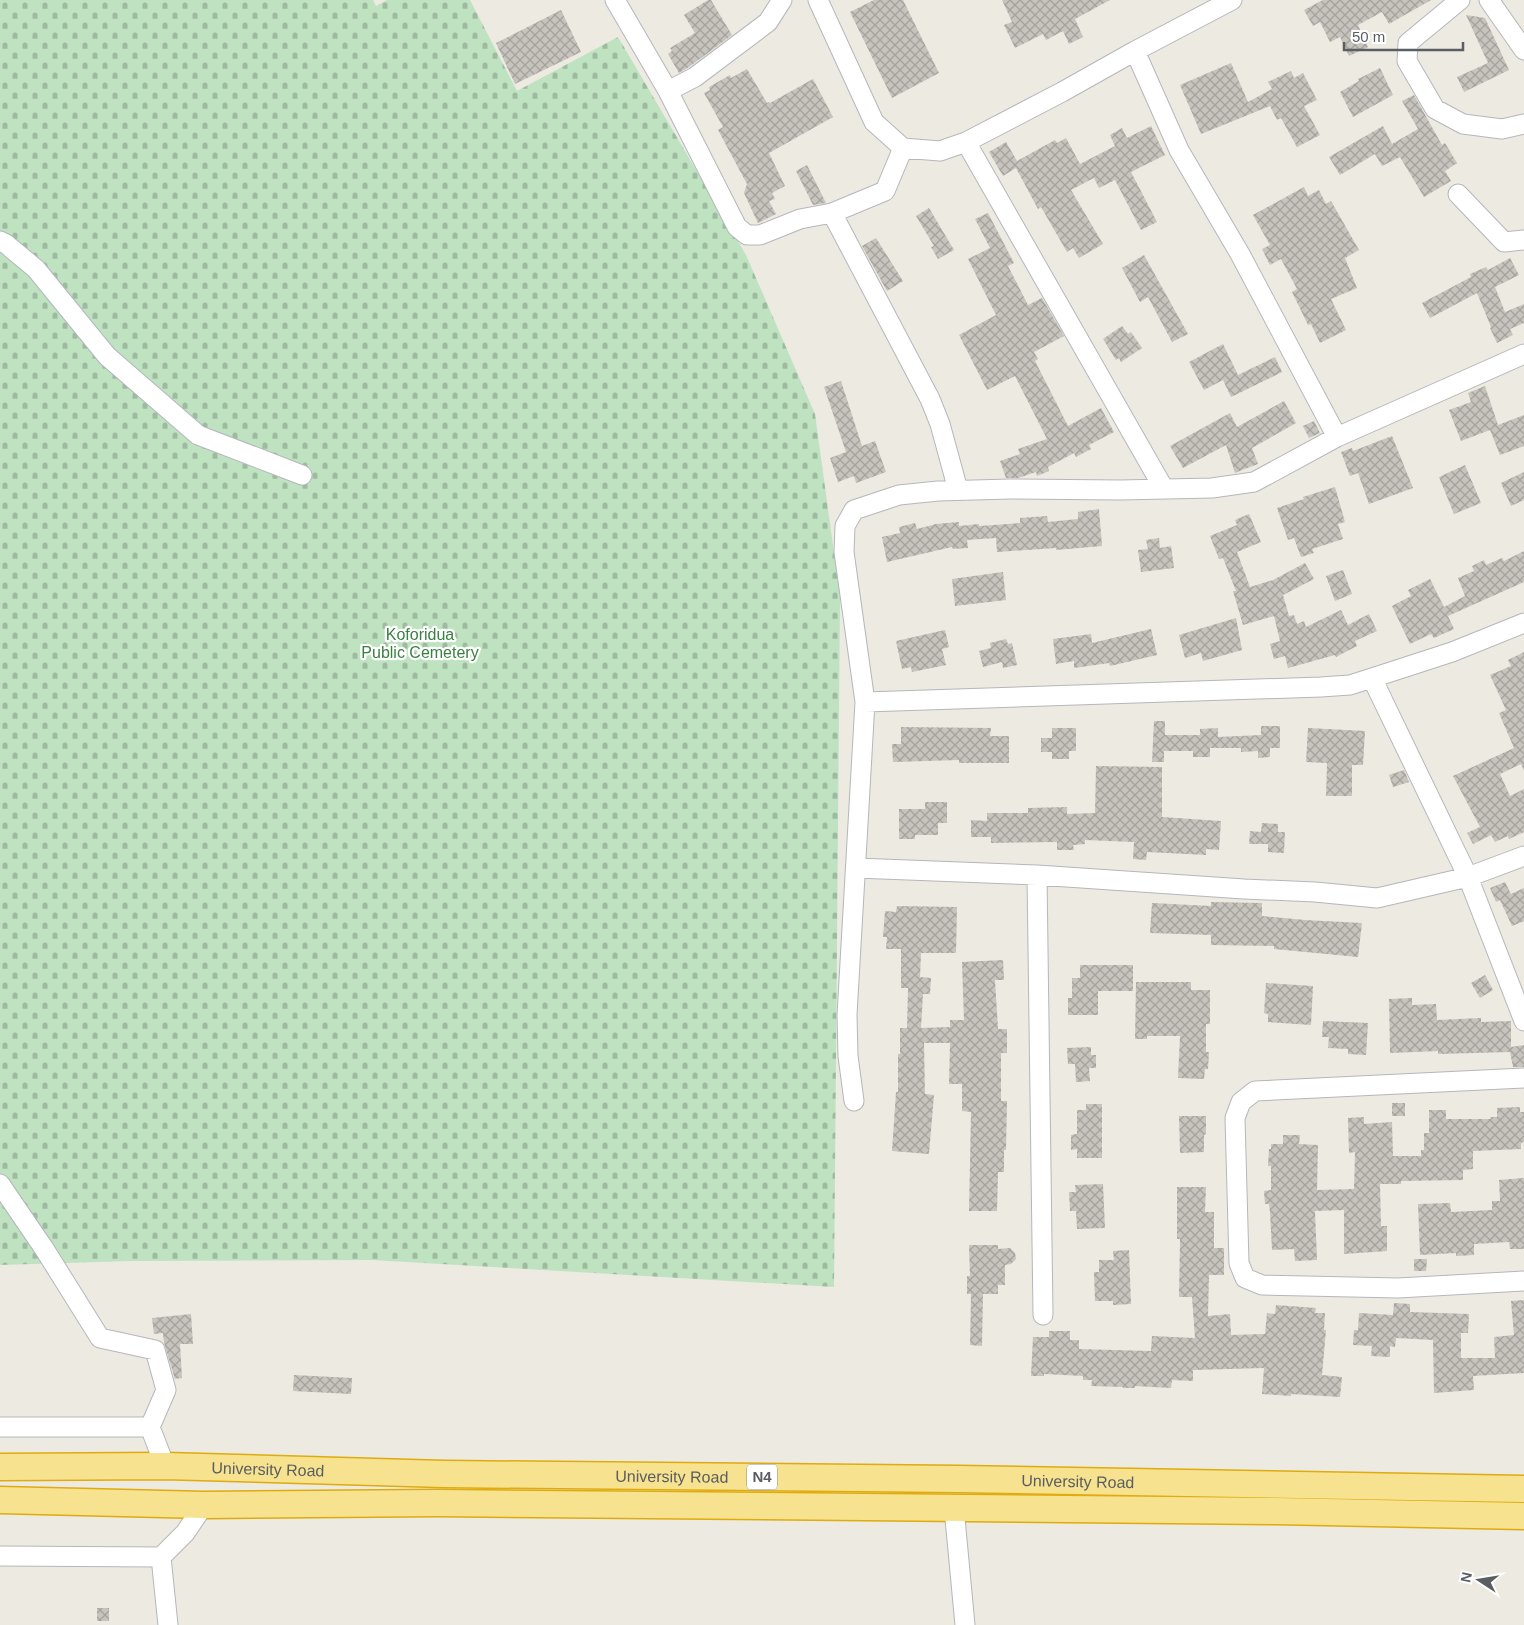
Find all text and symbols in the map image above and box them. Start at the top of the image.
scale bar [1344,20,1463,52]
text: 50 m [1352,28,1385,45]
park label: Koforidua Public Cemetery [361,626,479,661]
street label: University Road [211,1459,325,1480]
road number: N4 [747,1464,777,1490]
street label: University Road [615,1468,728,1486]
street label: University Road [1021,1472,1134,1491]
north arrow [1454,1555,1504,1605]
text: N [1457,1571,1475,1584]

